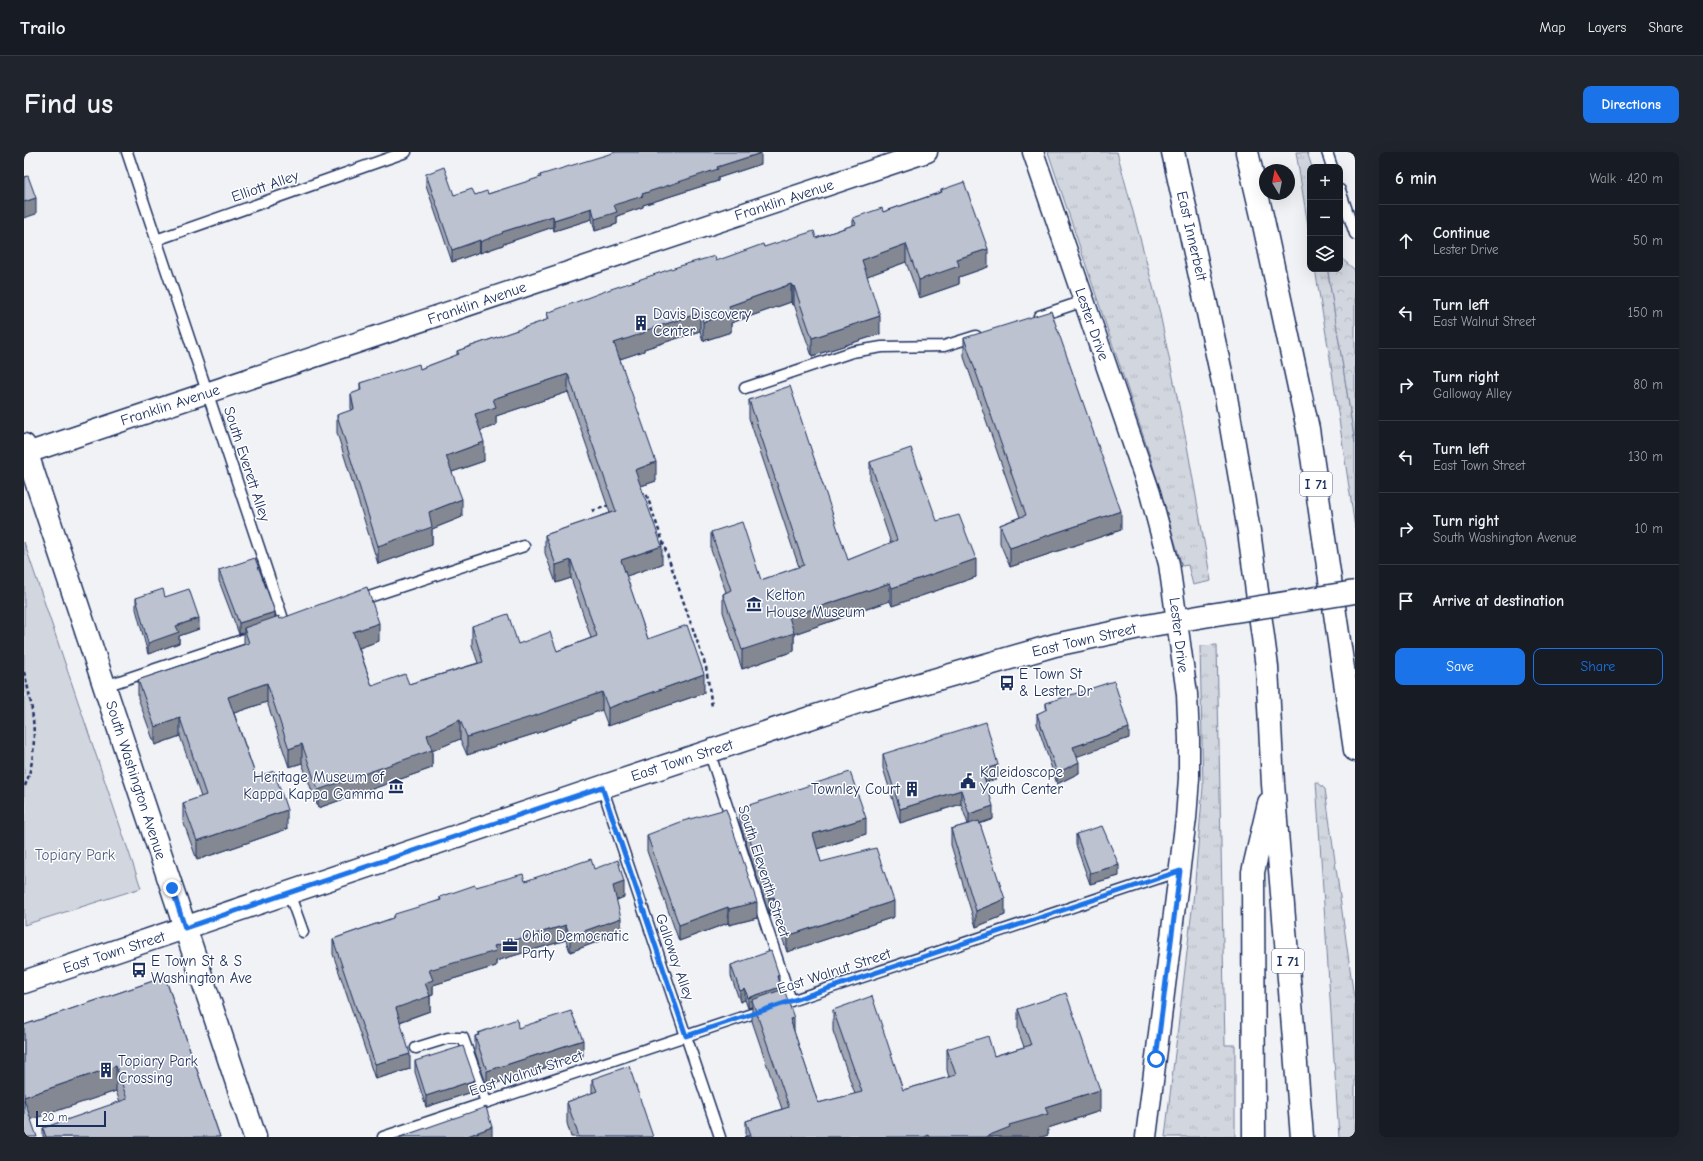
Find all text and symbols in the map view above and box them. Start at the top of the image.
text: Trailo [20,17,66,39]
text: Map [1539,19,1566,36]
text: Layers [1588,19,1626,36]
text: Share [1648,19,1683,36]
button: Directions [1583,86,1679,123]
text: Find us [24,88,113,120]
north arrow [1259,164,1295,200]
map controls [1307,164,1343,272]
button: + [1307,164,1343,200]
street label: Elliott Alley [229,166,301,206]
text: 6 min [1395,169,1437,188]
text: Walk · 420 m [1590,171,1663,186]
street label: Franklin Avenue [732,175,836,225]
street label: East Innerbelt [1173,189,1211,283]
button: − [1307,200,1343,236]
text: Continue [1433,224,1490,242]
icon: ahead [1395,230,1417,252]
text: 50 m [1633,233,1663,248]
button: layers [1307,236,1343,272]
text: Lester Drive [1433,242,1499,257]
street label: Franklin Avenue [425,278,529,328]
street label: Lester Drive [1071,285,1113,363]
text: Turn left [1433,296,1489,314]
icon: left [1395,302,1417,324]
place label: Davis Discovery Center [653,305,752,340]
text: 150 m [1628,305,1663,320]
building icon: Davis Discovery Center [632,314,650,332]
text: East Walnut Street [1433,314,1535,329]
text: Turn right [1433,368,1499,386]
icon: right [1395,374,1417,396]
text: 80 m [1633,377,1663,392]
street label: Franklin Avenue [118,380,222,430]
text: Galloway Alley [1433,386,1511,401]
street label: South Everett Alley [220,404,274,524]
text: Turn left [1433,440,1489,458]
icon: left [1395,446,1417,468]
text: 130 m [1628,449,1663,464]
text: East Town Street [1433,458,1525,473]
road number: I 71 [1300,472,1332,496]
text: Turn right [1433,512,1499,530]
icon: right [1395,518,1417,540]
text: 10 m [1635,521,1663,536]
text: South Washington Avenue [1433,530,1577,545]
place label: Kelton House Museum [766,586,865,621]
icon: arrive [1395,590,1417,612]
text: Arrive at destination [1433,592,1564,610]
museum icon: Kelton House Museum [745,595,763,613]
street label: Lester Drive [1165,596,1193,674]
street label: East Town Street [1030,619,1139,661]
button: Save [1395,648,1525,685]
button: Share [1533,648,1663,685]
place label: E Town St & Lester Dr [1019,665,1092,700]
bus stop icon: E Town St & Lester Dr [998,674,1016,692]
street label: South Washington Avenue [102,698,170,862]
street label: East Town Street [629,735,736,785]
place label: Kaleidoscope Youth Center [980,763,1063,798]
place label: Heritage Museum of Kappa Kappa Gamma [243,768,385,803]
public building icon: Kaleidoscope Youth Center [959,772,977,790]
museum icon: Heritage Museum of Kappa Kappa Gamma [387,777,405,795]
place label: Townley Court [811,780,901,798]
building icon: Townley Court [903,780,921,798]
street label: South Eleventh Street [734,803,794,940]
park label: Topiary Park [35,846,116,864]
route end [163,879,181,897]
street label: Galloway Alley [652,911,698,1003]
street label: East Town Street [61,927,168,977]
place label: Ohio Democratic Party [522,927,629,962]
office icon: Ohio Democratic Party [501,936,519,954]
street label: East Walnut Street [775,944,894,998]
road number: I 71 [1272,949,1304,973]
place label: E Town St & S Washington Ave [151,952,252,987]
bus stop icon: E Town St & S Washington Ave [130,961,148,979]
street label: East Walnut Street [467,1046,586,1100]
route start [1147,1050,1165,1068]
place label: Topiary Park Crossing [118,1052,199,1087]
building icon: Topiary Park Crossing [97,1061,115,1079]
scale bar [36,1109,106,1128]
text: 20 m [42,1111,67,1124]

